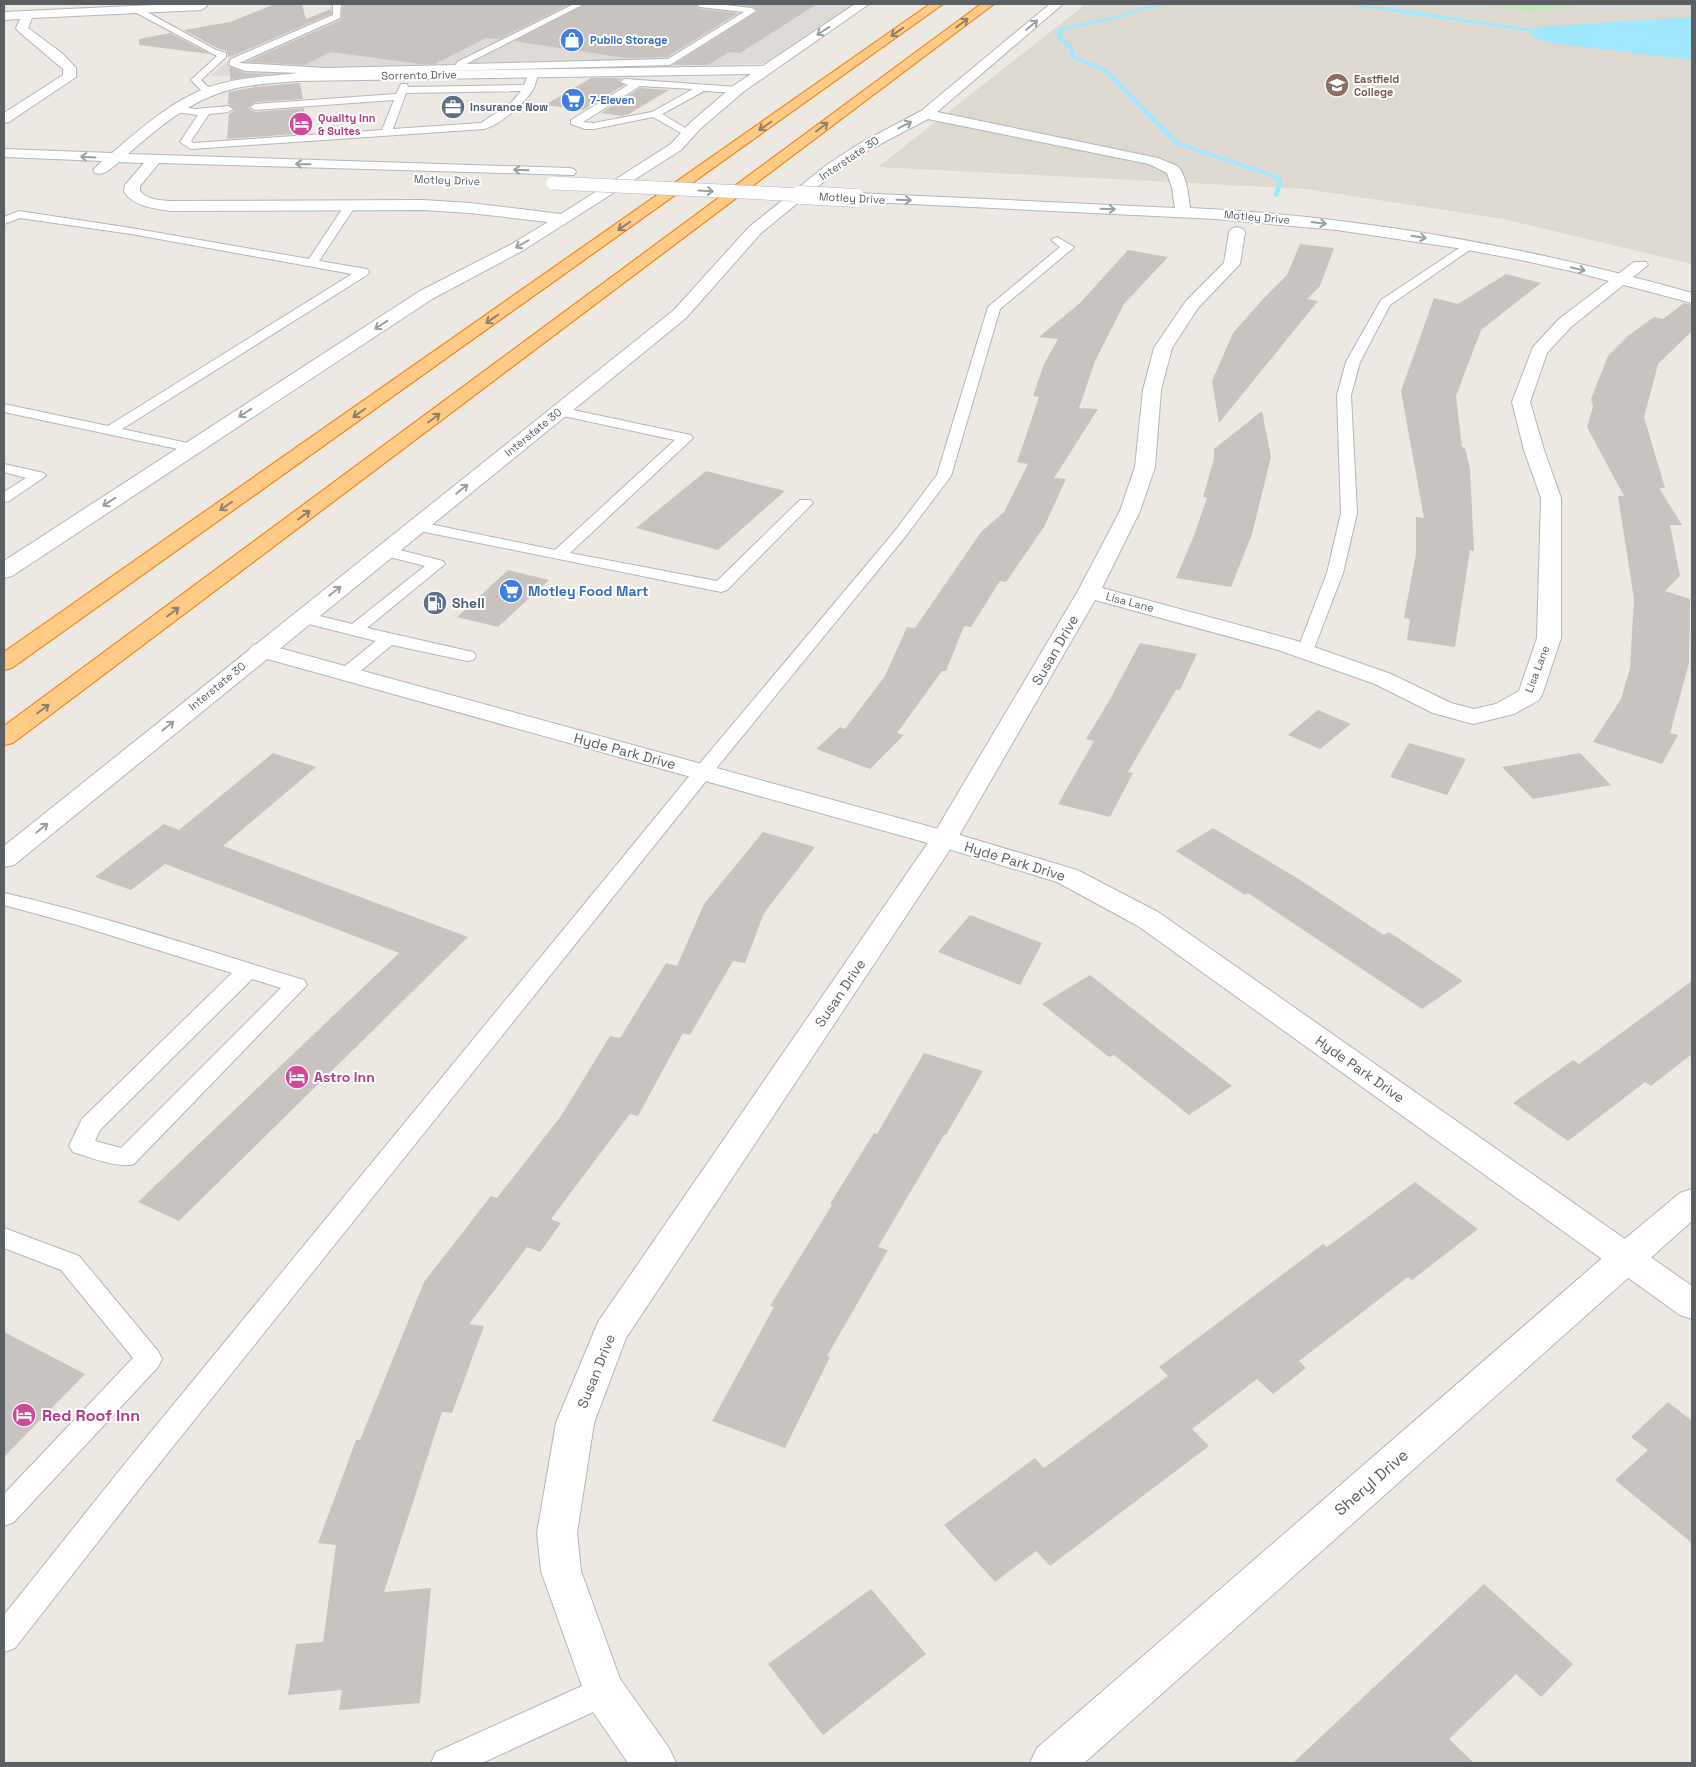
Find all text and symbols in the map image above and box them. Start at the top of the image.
one-way arrow [955,18,969,28]
one-way arrow [1025,19,1038,30]
one-way arrow [816,26,830,36]
shop icon: Public Storage [559,27,585,53]
one-way arrow [890,27,904,37]
place label: Public Storage [590,33,668,47]
street label: Sorrento Drive [381,67,457,83]
school or university icon: Eastfield College [1324,72,1350,98]
place label: Eastfield College [1354,72,1399,99]
supermarket icon: 7-Eleven [560,87,586,113]
place label: 7-Eleven [590,93,635,107]
office icon: Insurance Now [440,94,466,120]
place label: Insurance Now [470,100,548,114]
hotel icon: Quality Inn & Suites [288,111,314,137]
place label: Quality Inn & Suites [318,111,376,138]
one-way arrow [897,119,912,129]
one-way arrow [758,121,772,131]
one-way arrow [815,122,828,133]
street label: Interstate 30 [816,133,882,183]
one-way arrow [80,153,96,162]
one-way arrow [295,160,311,169]
one-way arrow [513,165,529,174]
street label: Motley Drive [414,172,480,188]
one-way arrow [698,186,714,195]
street label: Motley Drive [819,189,885,207]
one-way arrow [896,196,912,205]
one-way arrow [1100,205,1116,214]
street label: Motley Drive [1223,207,1291,227]
one-way arrow [1311,218,1327,228]
one-way arrow [618,221,632,231]
one-way arrow [1410,232,1426,242]
one-way arrow [515,239,530,249]
one-way arrow [1569,265,1585,274]
one-way arrow [485,314,499,324]
one-way arrow [375,320,389,330]
street label: Interstate 30 [502,405,564,459]
one-way arrow [352,408,366,418]
one-way arrow [239,409,253,419]
one-way arrow [427,413,441,423]
one-way arrow [455,484,468,495]
one-way arrow [103,498,117,508]
one-way arrow [219,501,233,511]
one-way arrow [297,510,311,520]
supermarket icon: Motley Food Mart [498,578,524,604]
place label: Motley Food Mart [528,582,648,600]
one-way arrow [328,585,341,596]
street label: Lisa Lane [1104,589,1156,615]
fuel station icon: Shell [422,590,448,616]
place label: Shell [452,594,485,612]
one-way arrow [166,607,180,617]
street label: Susan Drive [1028,612,1082,688]
street label: Lisa Lane [1522,644,1552,694]
street label: Interstate 30 [186,659,248,713]
one-way arrow [36,704,50,714]
one-way arrow [161,721,174,732]
street label: Hyde Park Drive [572,729,678,773]
one-way arrow [35,823,48,834]
street label: Hyde Park Drive [962,837,1068,885]
street label: Susan Drive [811,956,869,1030]
street label: Hyde Park Drive [1312,1032,1408,1106]
hotel icon: Astro Inn [284,1064,310,1090]
place label: Astro Inn [314,1068,375,1086]
street label: Susan Drive [573,1331,619,1411]
hotel icon: Red Roof Inn [11,1402,37,1428]
place label: Red Roof Inn [42,1405,140,1426]
street label: Sheryl Drive [1330,1445,1413,1520]

